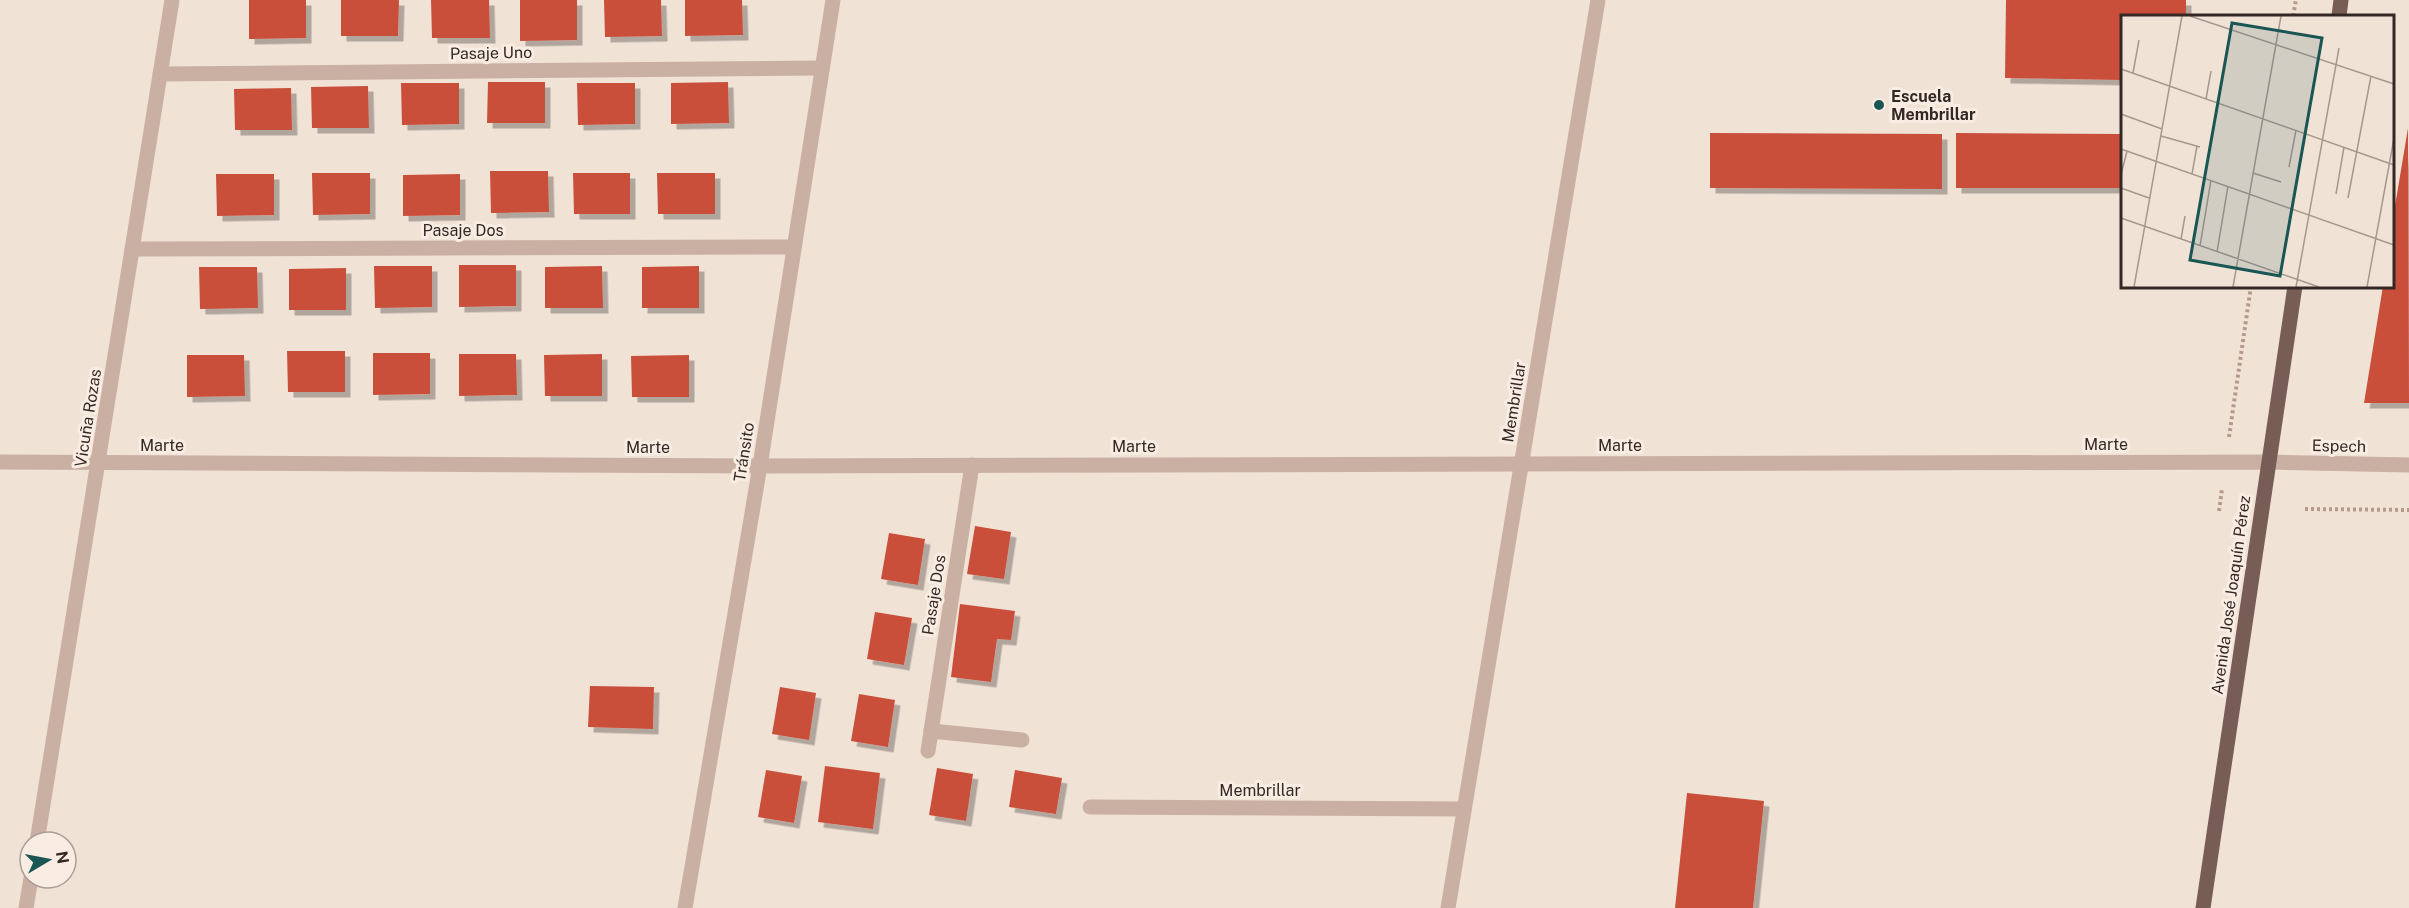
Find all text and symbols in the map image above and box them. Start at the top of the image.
inset map [2121,15,2394,288]
street label: Pasaje Uno [450,43,532,63]
place label: Escuela Membrillar [1891,87,1976,124]
marker: Escuela Membrillar [1872,98,1886,112]
street label: Pasaje Dos [422,221,504,240]
street label: Membrillar [1498,360,1530,444]
street label: Vicuña Rozas [71,368,105,468]
street label: Tránsito [730,421,758,483]
street label: Marte [2084,435,2128,454]
street label: Marte [140,436,184,455]
street label: Marte [1598,436,1642,455]
street label: Espech [2312,436,2366,456]
street label: Marte [1112,437,1156,456]
street label: Marte [626,438,670,457]
street label: Avenida José Joaquín Pérez [2208,494,2254,696]
street label: Pasaje Dos [918,554,950,636]
street label: Membrillar [1219,781,1301,800]
north arrow [18,830,78,890]
text: N [52,850,73,865]

